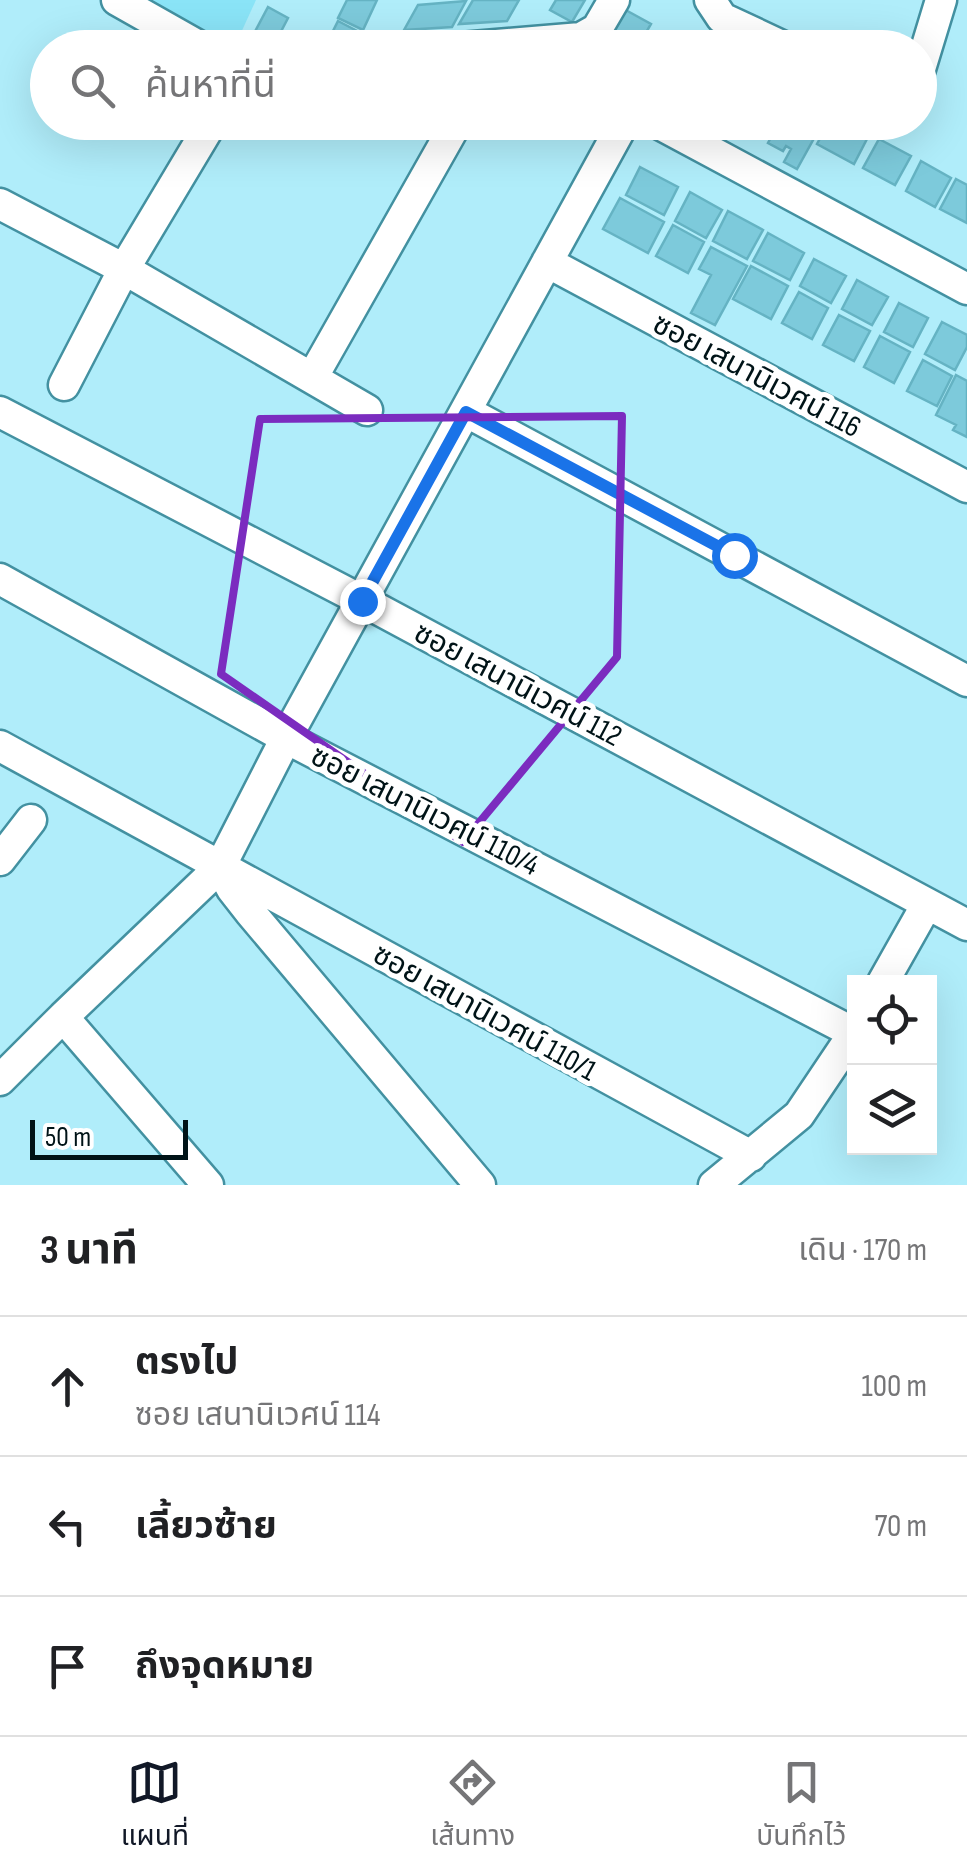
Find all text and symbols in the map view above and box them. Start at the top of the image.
search box [30,30,937,140]
icon: search [65,58,120,113]
text: ค้นหาที่นี่ [145,63,276,108]
street label: ซอย เสนานิเวศน์ 116 [646,306,867,446]
route start [712,533,758,579]
route end [340,579,386,625]
street label: ซอย เสนานิเวศน์ 112 [407,615,628,755]
street label: ซอย เสนานิเวศน์ 110/4 [305,738,545,884]
street label: ซอย เสนานิเวศน์ 110/1 [366,937,603,1089]
map controls [847,975,937,1155]
button: locate [847,975,937,1065]
button: layers [847,1065,937,1155]
scale bar [30,1115,188,1160]
text: 50 m [45,1121,91,1154]
text: 3 นาที [40,1225,138,1276]
text: เดิน · 170 m [798,1231,927,1270]
text: ตรงไป [135,1340,238,1385]
icon: ahead [40,1359,95,1414]
text: 100 m [862,1367,927,1406]
text: ซอย เสนานิเวศน์ 114 [135,1396,380,1435]
icon: left [40,1499,95,1554]
text: เลี้ยวซ้าย [135,1504,277,1549]
text: 70 m [874,1507,927,1546]
icon: arrive [40,1639,95,1694]
text: ถึงจุดหมาย [135,1644,314,1689]
tab: แผนที่ [121,1755,189,1858]
tab: เส้นทาง [430,1755,515,1858]
tab: บันทึกไว้ [756,1755,846,1858]

